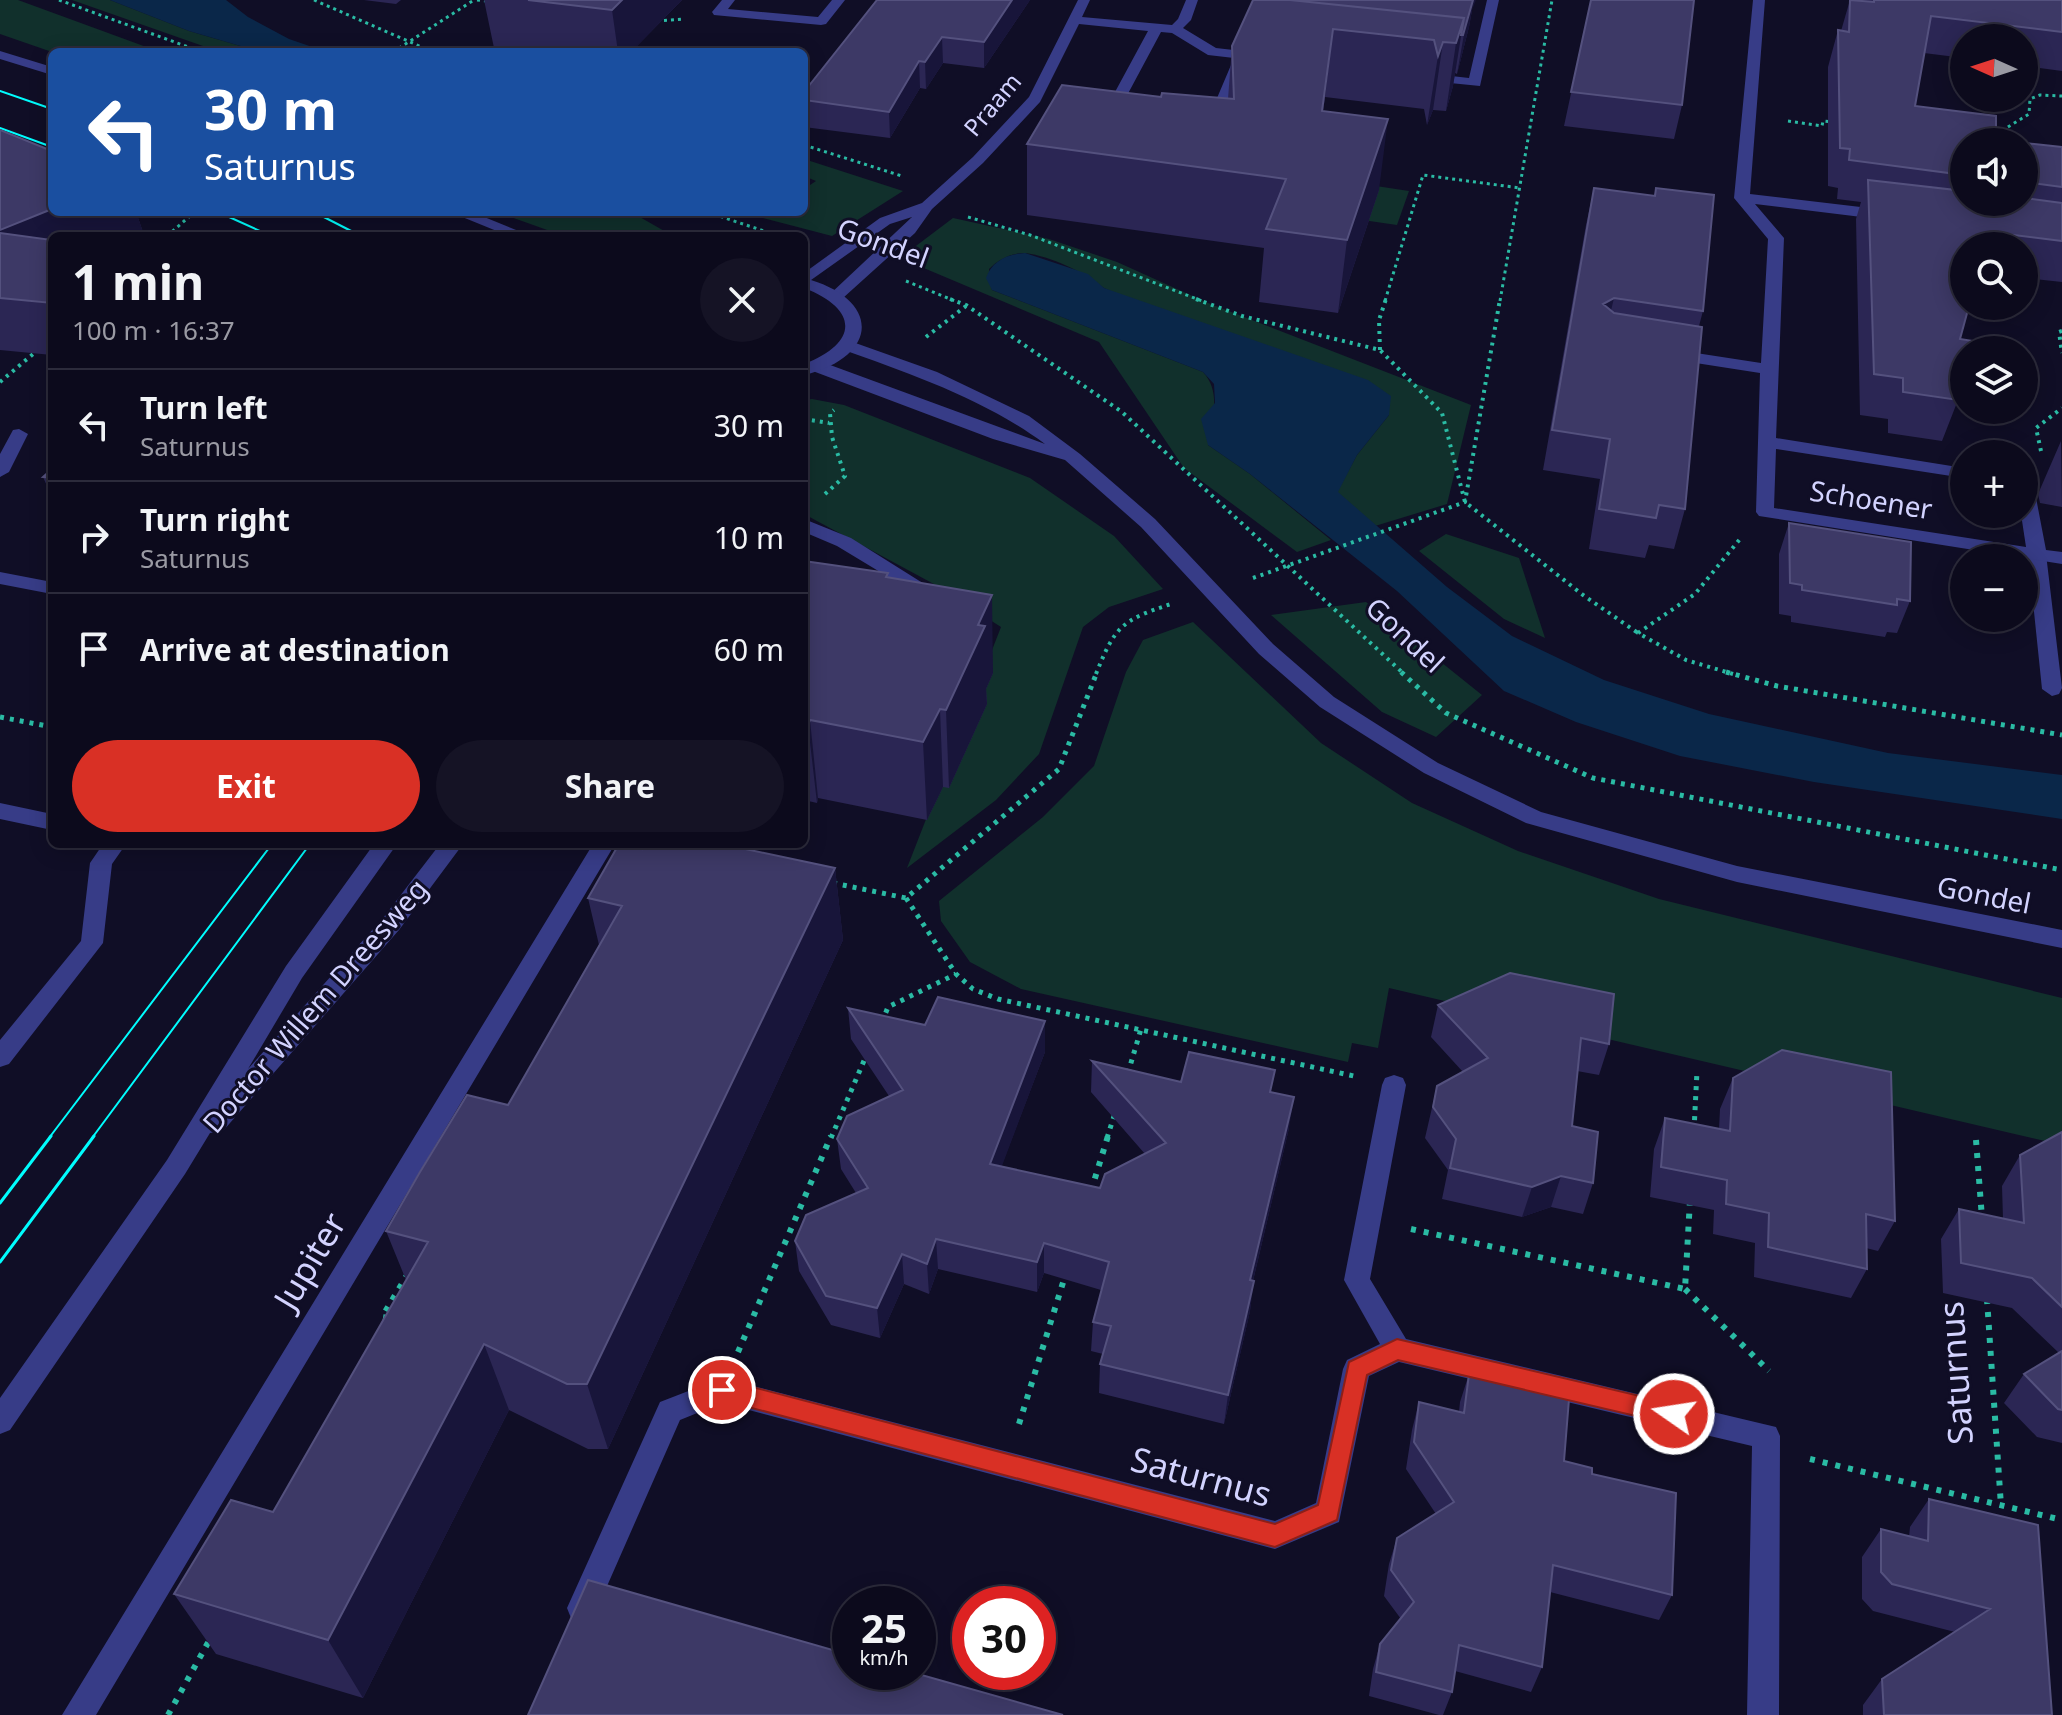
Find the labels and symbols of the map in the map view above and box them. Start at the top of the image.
north arrow [1950,24,2038,112]
street label: Praam [956,65,1028,143]
street label: Gondel [832,208,934,276]
street label: Schoener [1807,471,1936,528]
street label: Gondel [1358,588,1453,681]
street label: Gondel [1934,866,2034,922]
street label: Doctor Willem Dreesweg [193,870,435,1141]
street label: Jupiter [261,1203,356,1320]
street label: Saturnus [1927,1300,1983,1446]
pin [688,1356,756,1424]
position arrow [1632,1372,1716,1456]
street label: Saturnus [1126,1435,1276,1517]
speed limit sign: 30 [952,1586,1056,1690]

